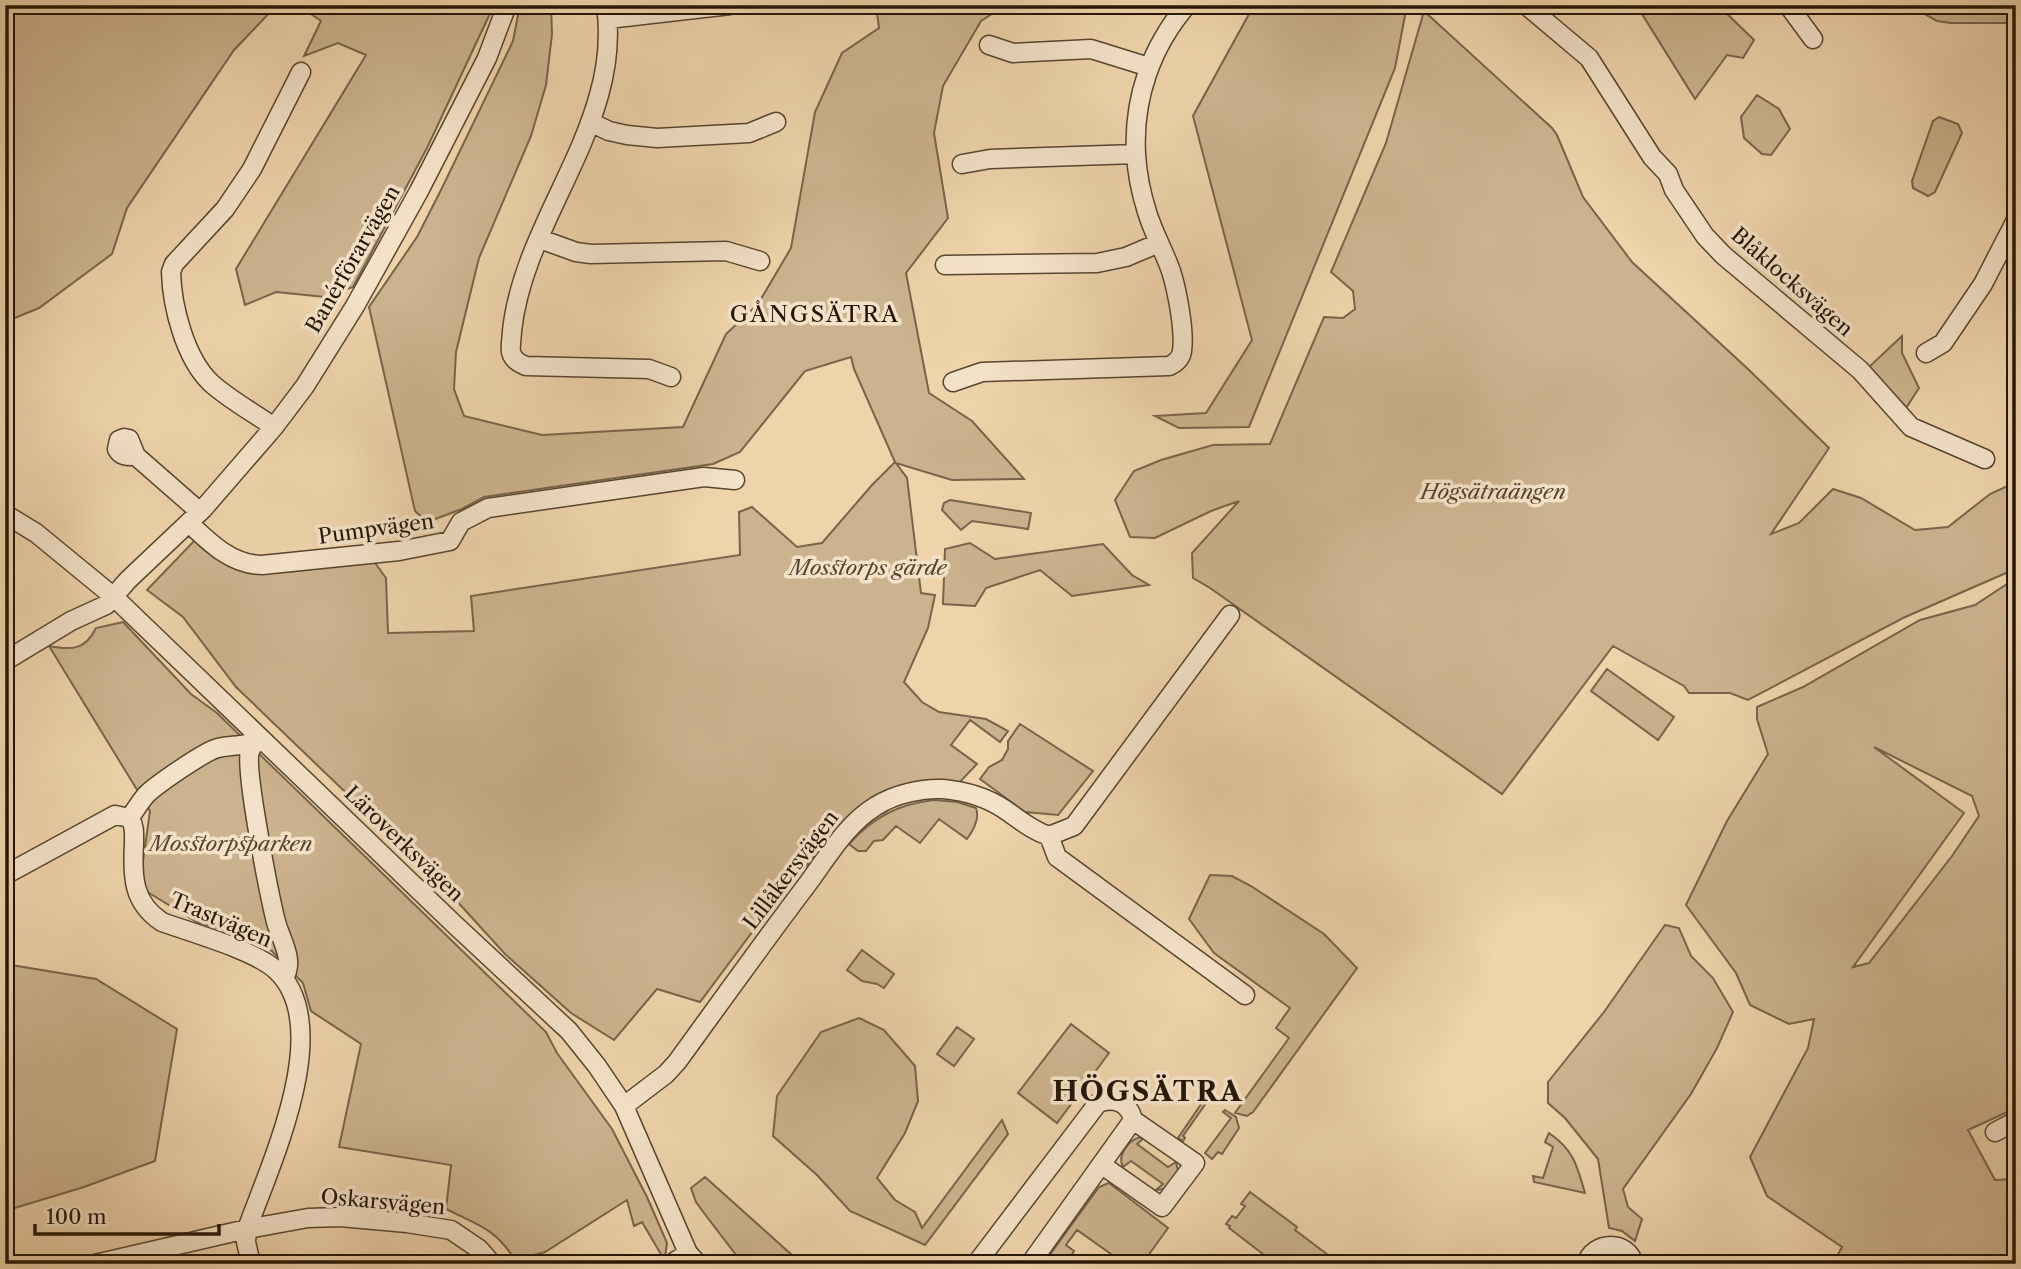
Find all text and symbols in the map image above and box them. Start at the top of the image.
street label: Banérförarvägen [300,181,405,337]
street label: Blåklocksvägen [1726,222,1858,341]
district label: GÅNGSÄTRA [730,300,900,328]
park label: Högsätraängen [1418,479,1566,504]
street label: Pumpvägen [316,508,435,549]
park label: Mosstorps gärde [786,555,947,580]
street label: Läroverksvägen [340,780,469,907]
street label: Lillåkersvägen [738,805,843,934]
park label: Mosstorpsparken [147,831,312,856]
street label: Trastvägen [166,887,276,952]
district label: HÖGSÄTRA [1053,1074,1243,1108]
street label: Oskarsvägen [320,1184,446,1219]
scale bar [35,1192,219,1236]
text: 100 m [46,1204,107,1229]

